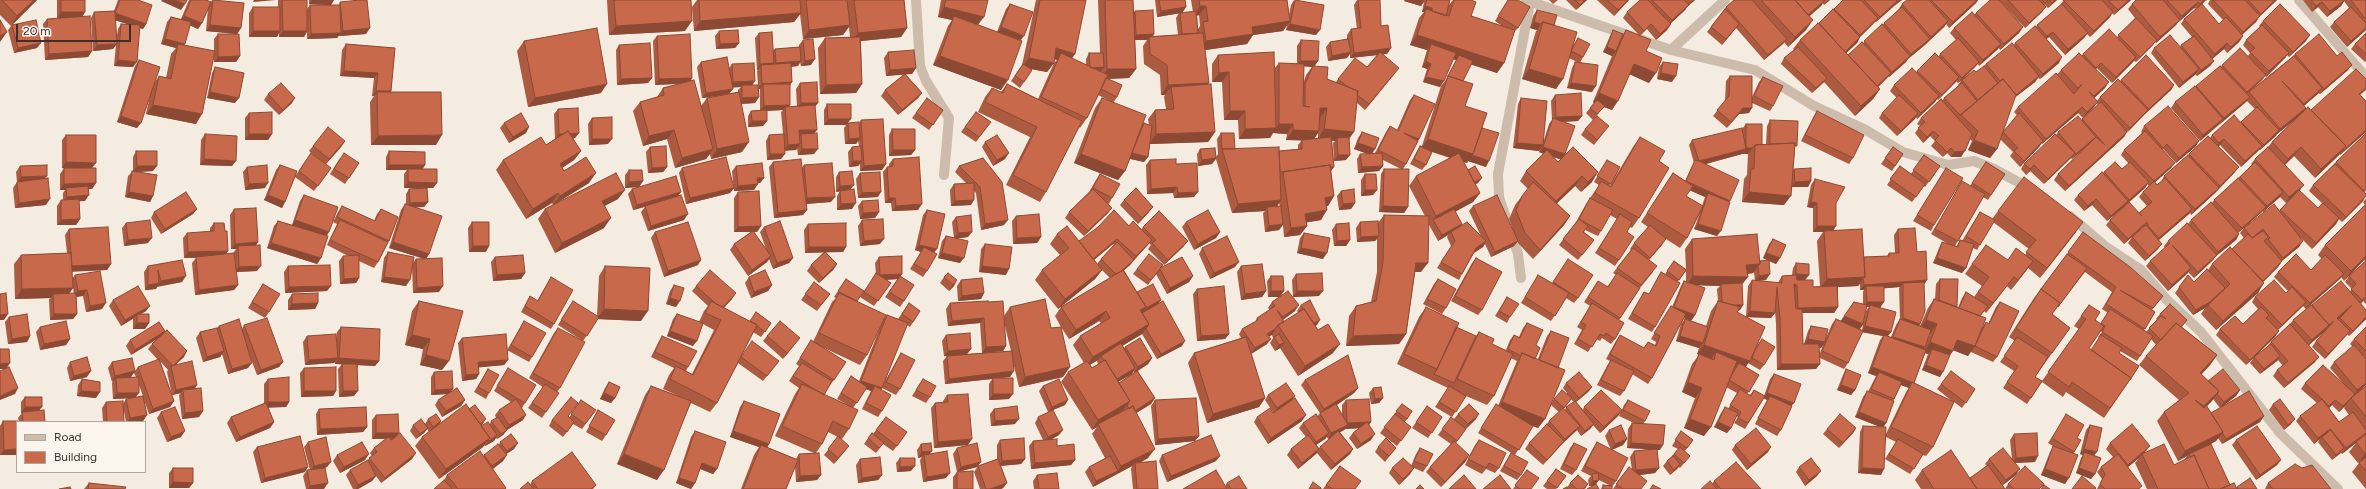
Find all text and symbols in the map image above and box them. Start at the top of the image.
scale bar [18,16,133,42]
text: 20 m [23,24,51,38]
legend [16,421,146,473]
text: Road [54,430,82,444]
text: Building [54,450,97,464]

